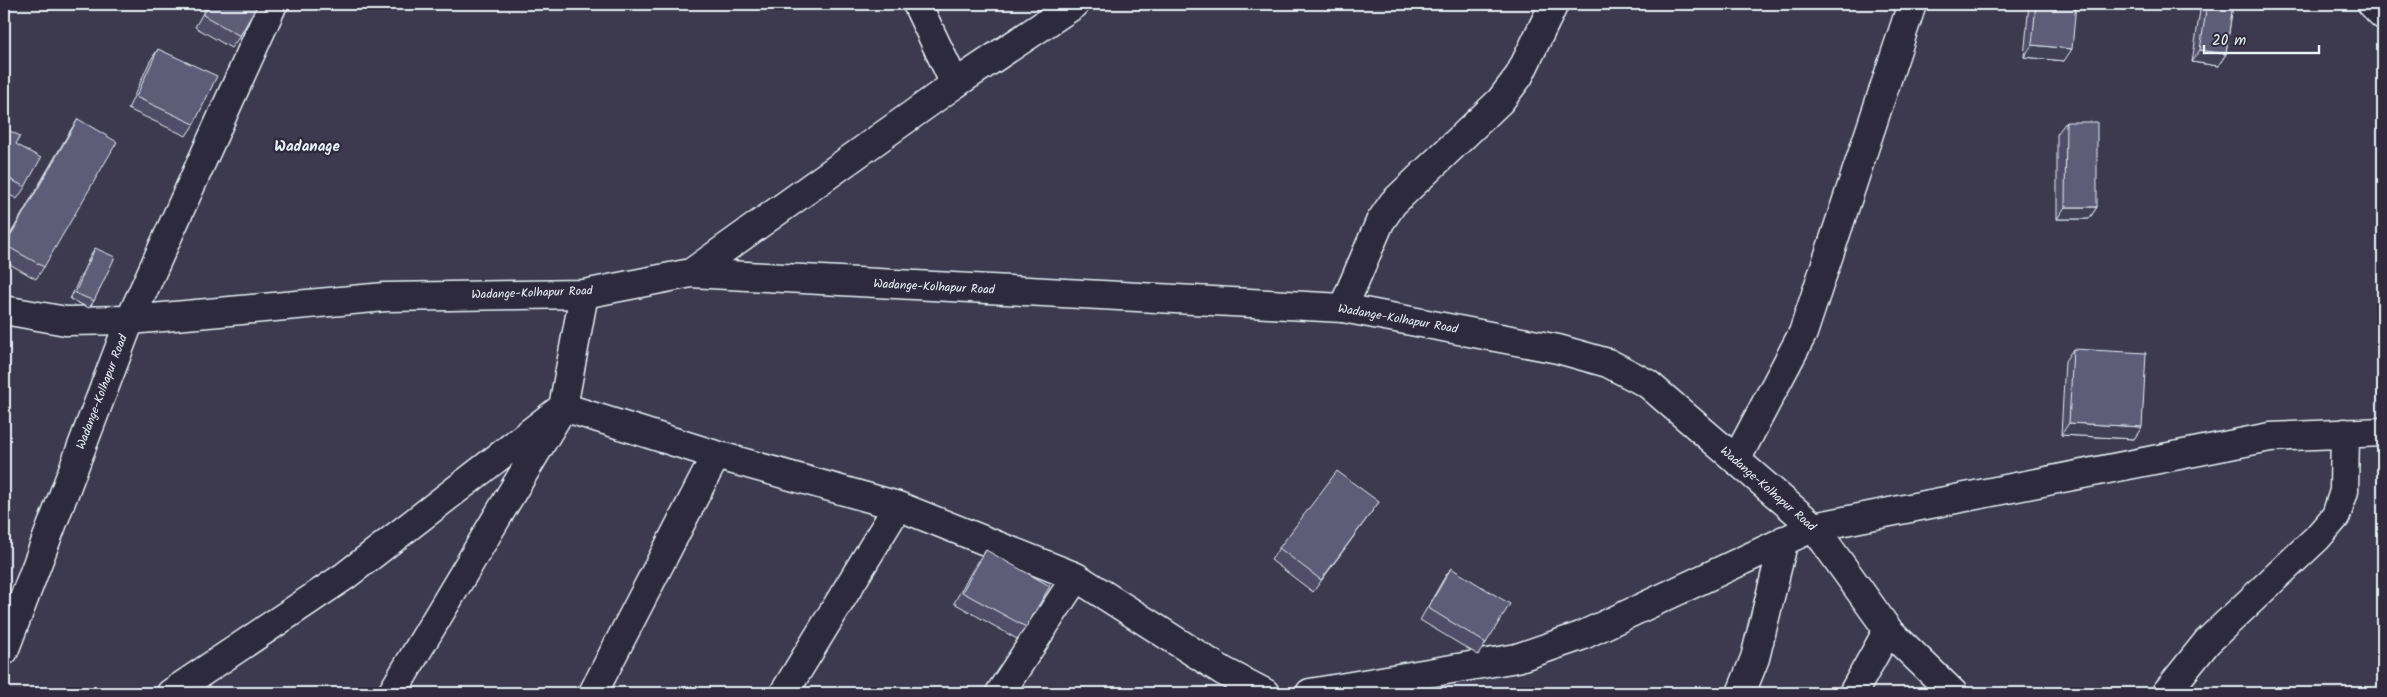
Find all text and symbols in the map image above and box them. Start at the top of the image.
scale bar [2204,22,2320,54]
text: 20 m [2212,29,2246,53]
district label: Wadanage [274,135,341,159]
street label: Wadange-Kolhapur Road [873,274,996,300]
street label: Wadange-Kolhapur Road [471,281,594,305]
street label: Wadange-Kolhapur Road [1337,299,1460,339]
street label: Wadange-Kolhapur Road [71,331,133,452]
street label: Wadange-Kolhapur Road [1716,442,1821,537]

